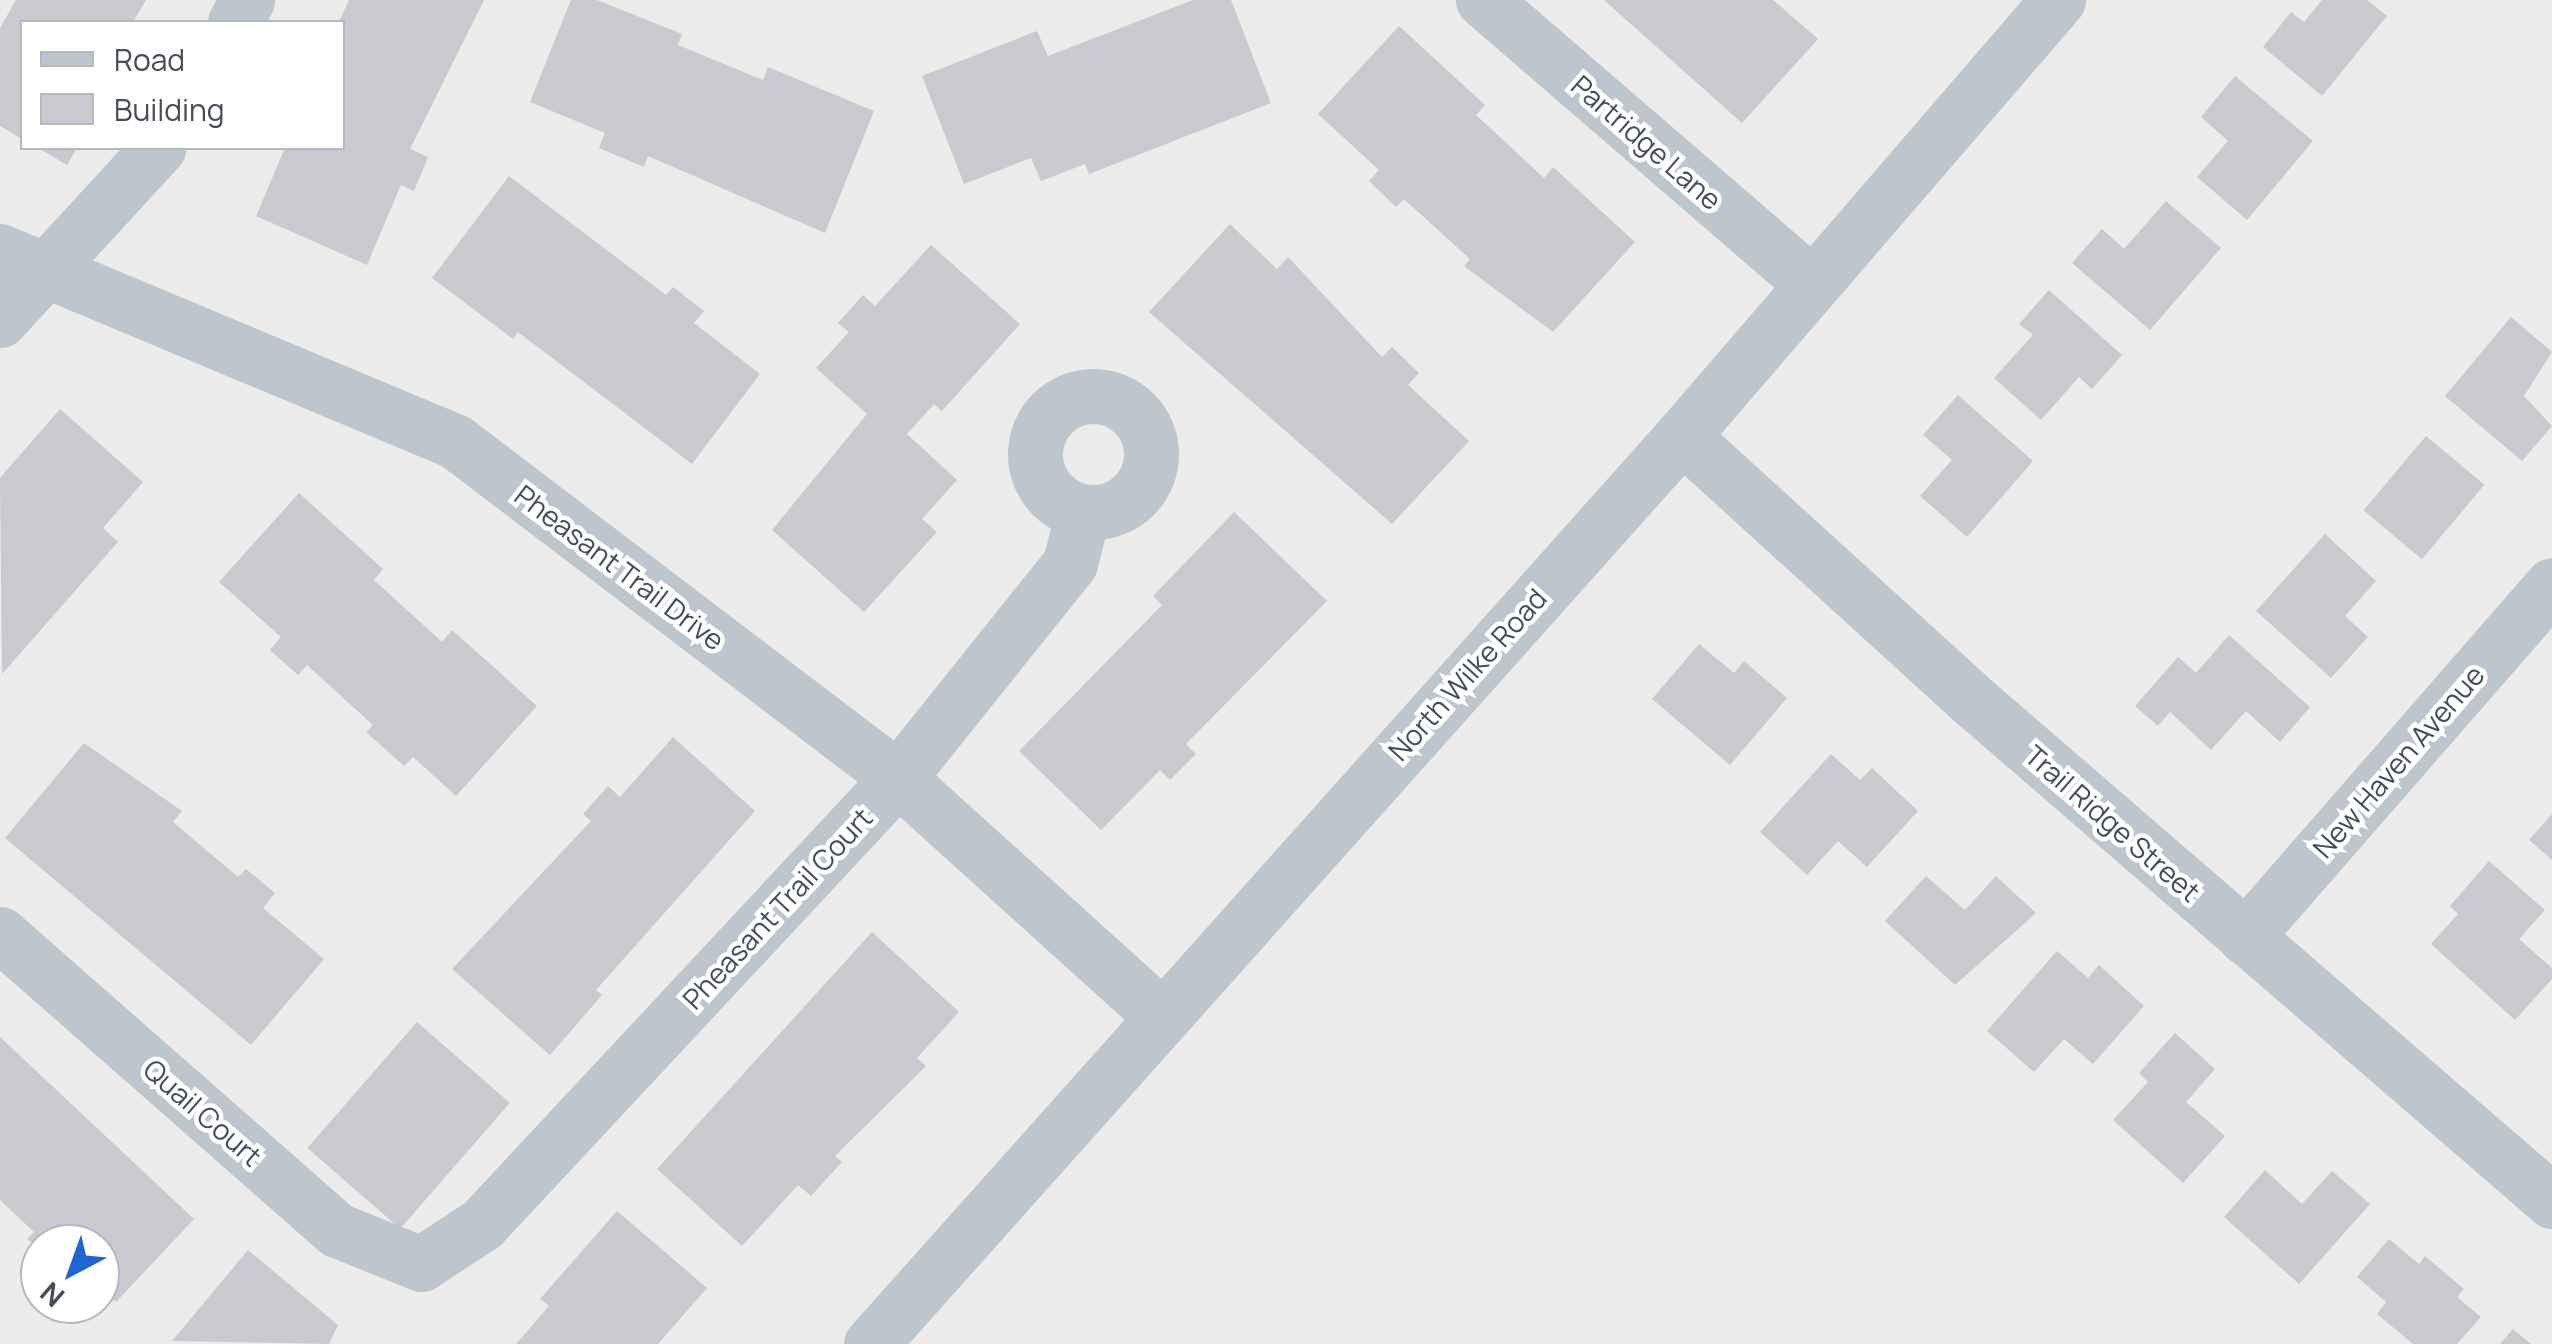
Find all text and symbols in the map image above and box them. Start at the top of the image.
legend [20,20,345,150]
text: Road [114,39,185,80]
street label: Partridge Lane [1565,68,1729,216]
text: Building [114,89,225,130]
street label: Pheasant Trail Drive [509,477,731,657]
street label: North Wilke Road [1381,581,1553,767]
street label: New Haven Avenue [2305,658,2491,864]
street label: Trail Ridge Street [2019,738,2207,908]
street label: Pheasant Trail Court [675,801,879,1015]
street label: Quail Court [137,1052,269,1172]
north arrow [20,1224,120,1324]
text: N [32,1274,72,1316]

